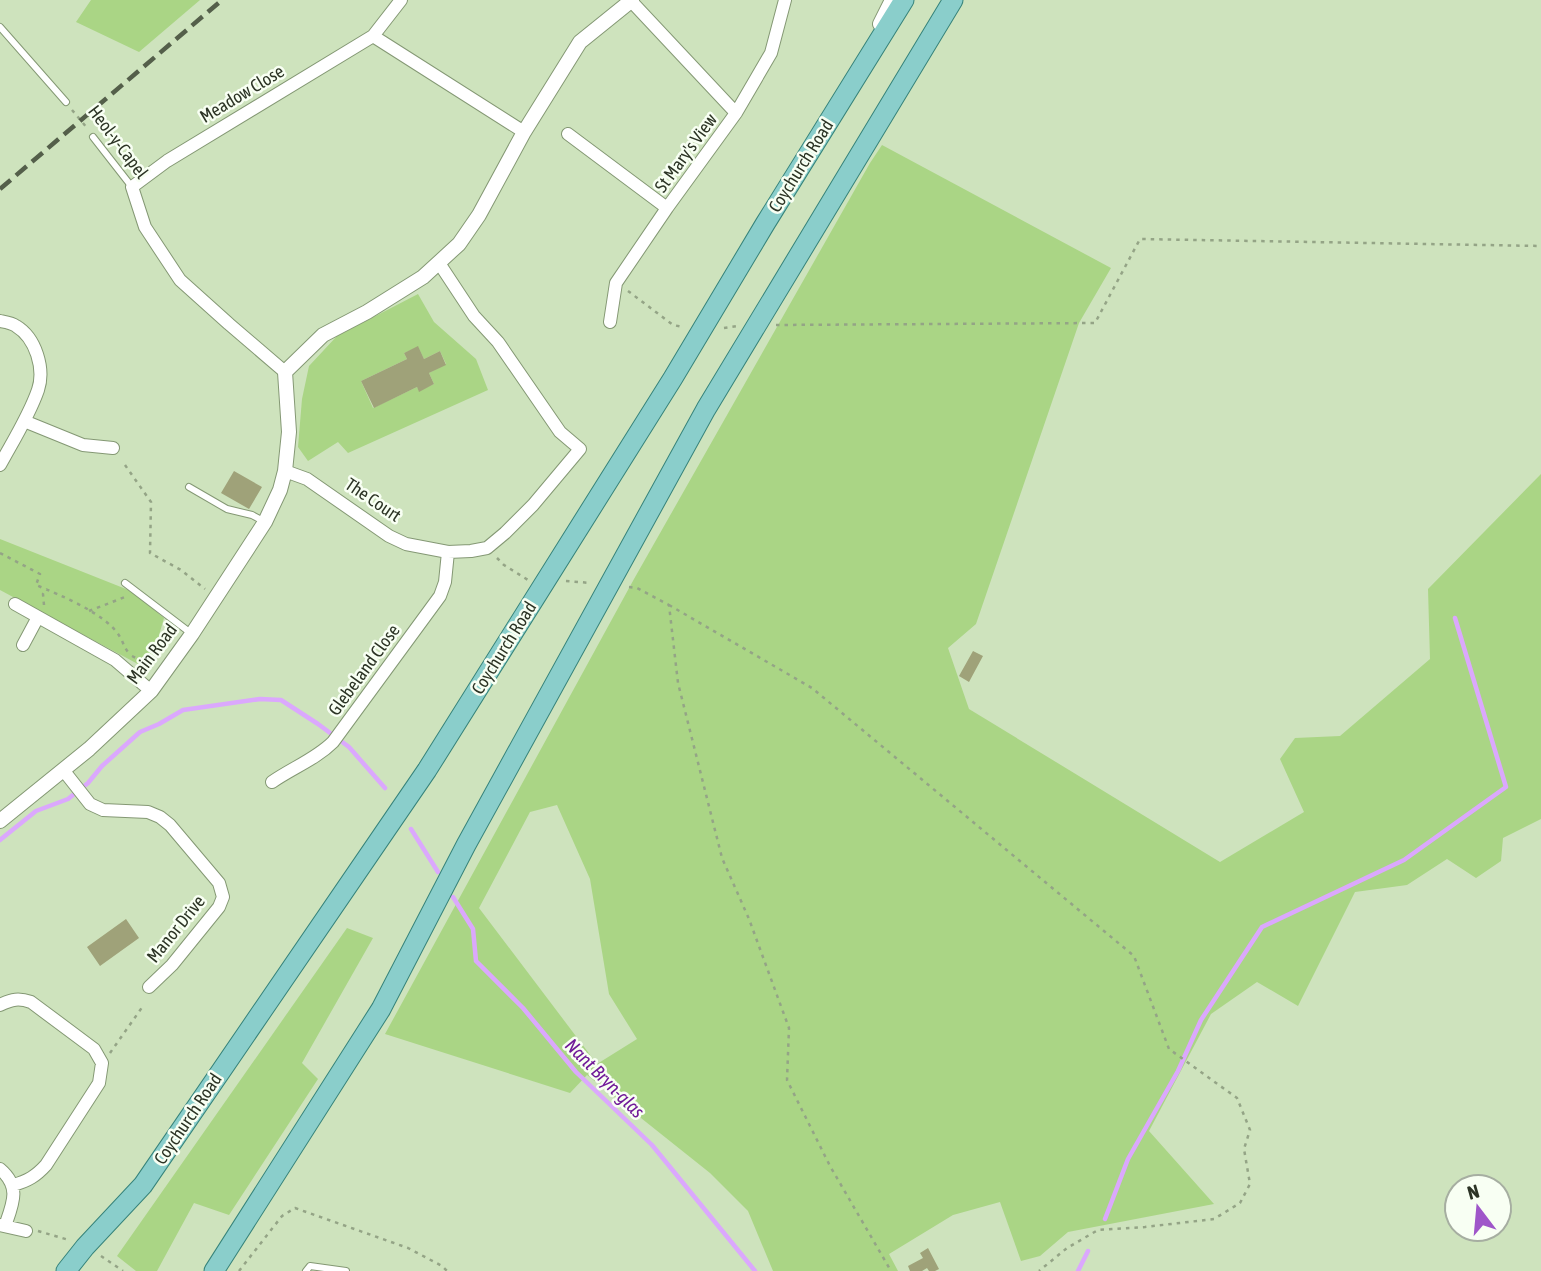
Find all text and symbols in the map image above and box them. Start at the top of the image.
street label: Meadow Close [196,60,288,127]
street label: Heol-y-Capel [84,101,153,183]
street label: St Mary's View [650,109,721,196]
street label: Coychurch Road [764,116,837,216]
street label: The Court [342,473,405,526]
street label: Coychurch Road [467,598,540,698]
street label: Main Road [122,619,181,688]
street label: Glebeland Close [323,620,404,719]
street label: Manor Drive [142,891,209,967]
water label: Nant Bryn-glas [561,1034,649,1122]
street label: Coychurch Road [149,1069,226,1168]
north arrow [1443,1173,1513,1243]
text: N [1465,1180,1482,1204]

